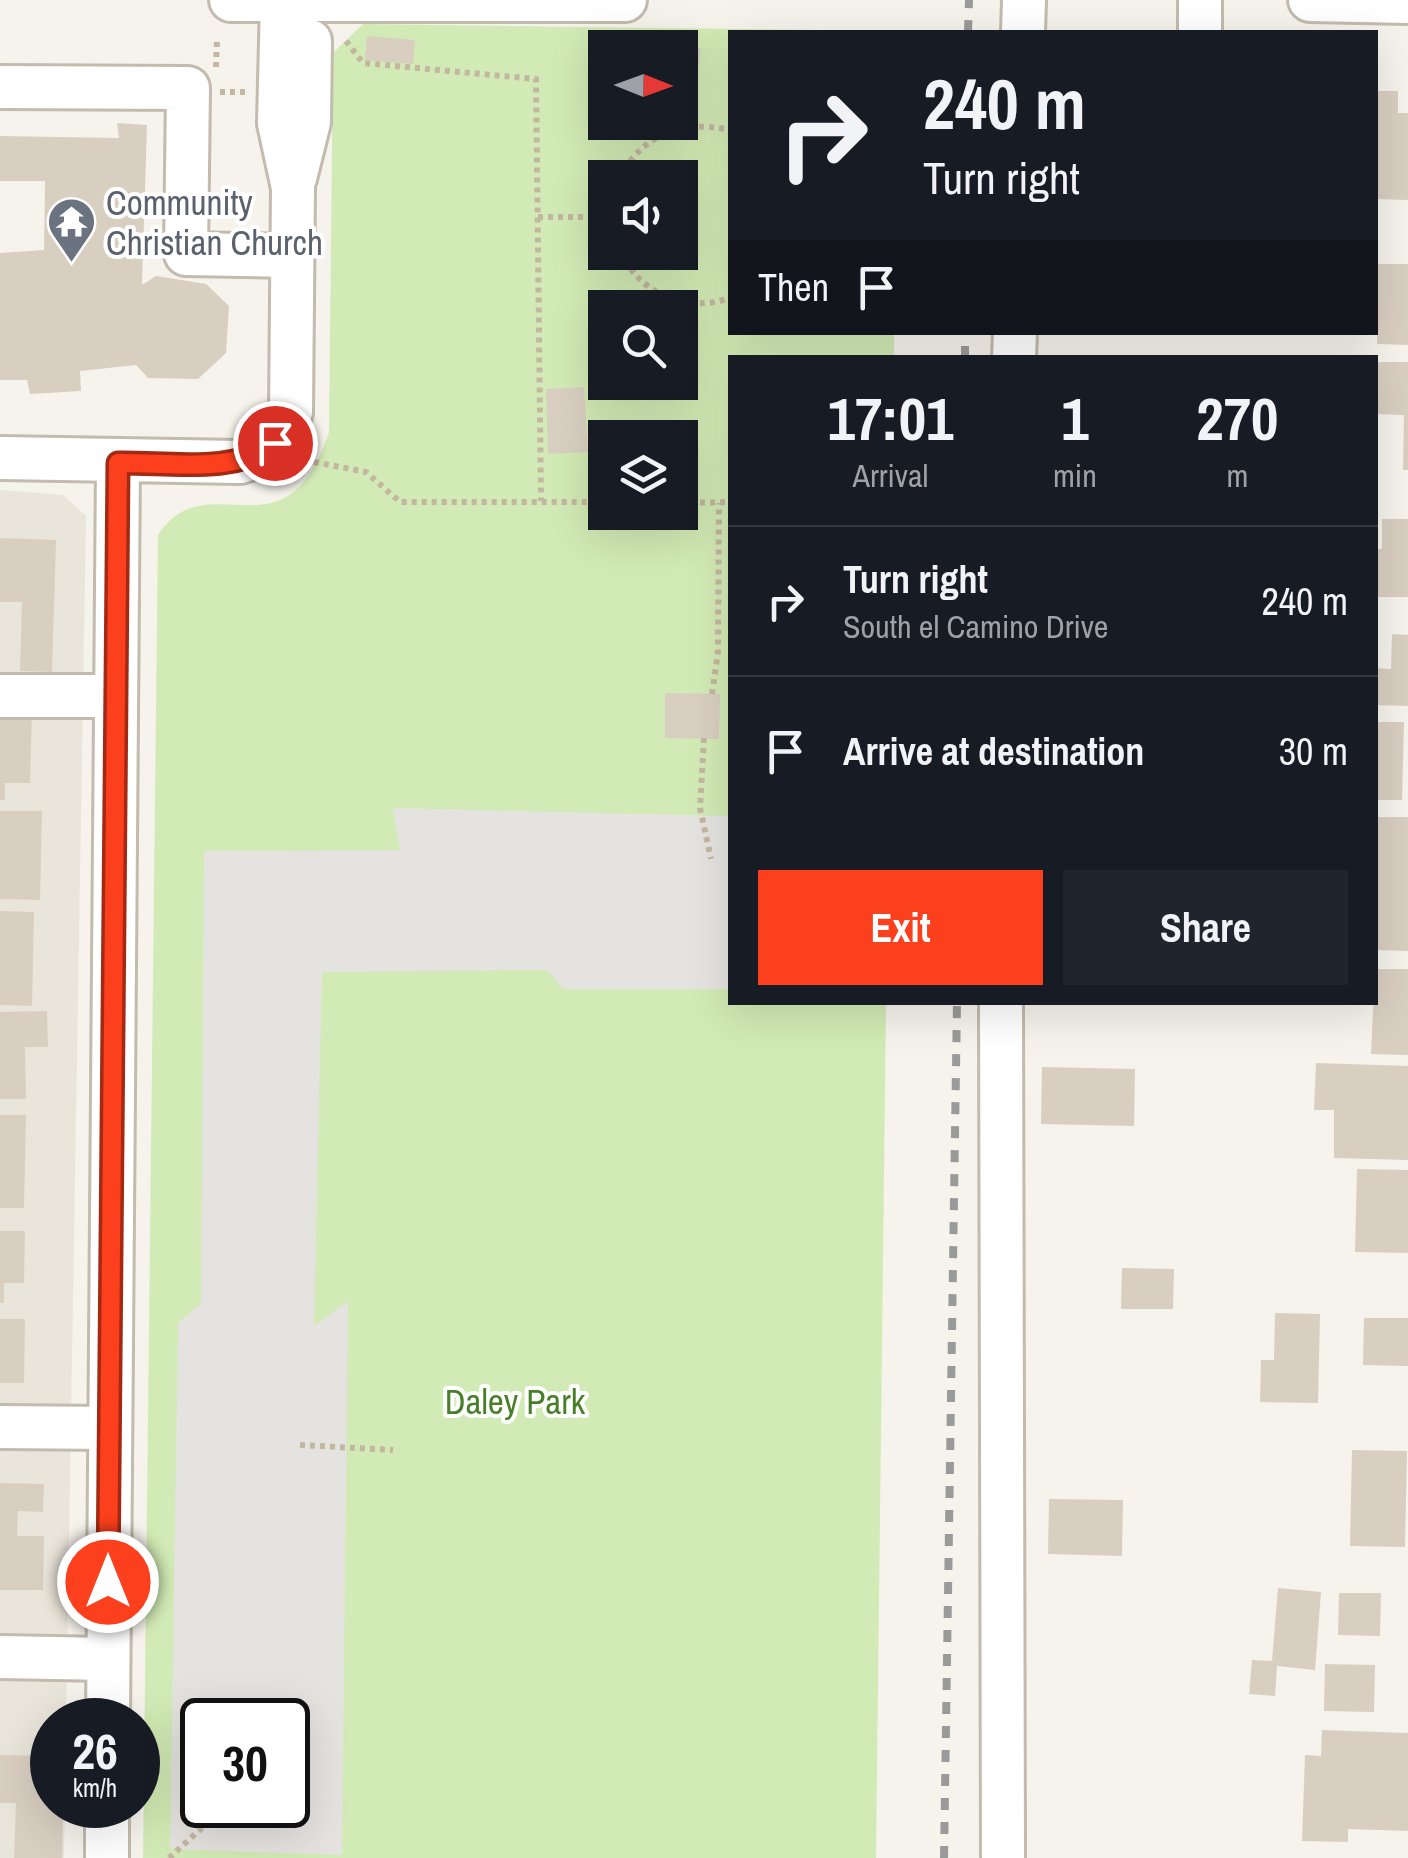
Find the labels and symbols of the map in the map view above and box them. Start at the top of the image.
north arrow [588,30,698,140]
place label: Community Christian Church [106,179,323,266]
temple icon: Community Christian Church [45,196,97,264]
pin [233,401,318,486]
park label: Daley Park [445,1378,586,1425]
position arrow [56,1530,160,1634]
speed limit sign: 30 [180,1698,310,1828]

